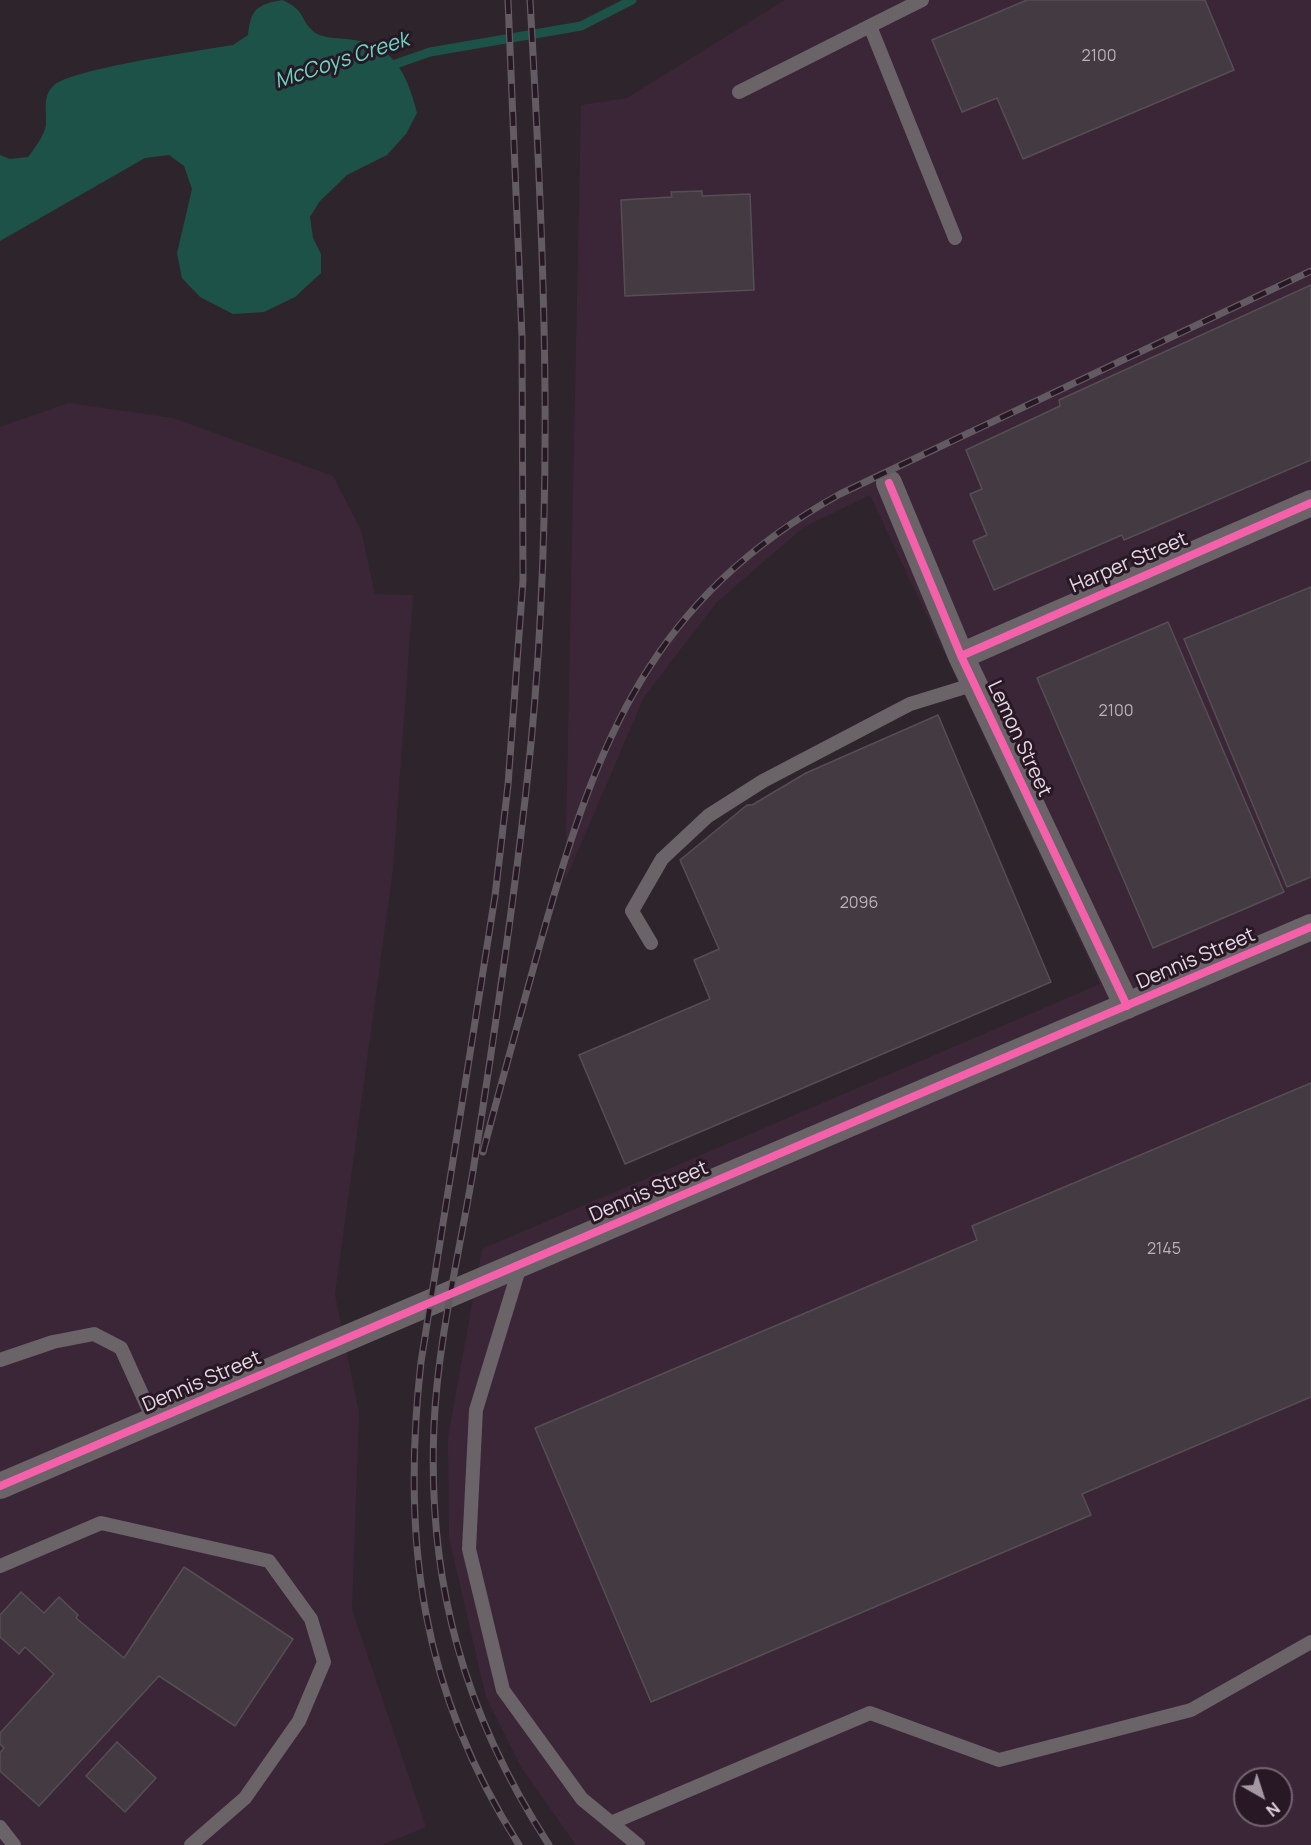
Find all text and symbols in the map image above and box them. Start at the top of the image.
water label: McCoys Creek [272,27,412,95]
house number: 2100 [1082,47,1116,67]
street label: Harper Street [1067,527,1191,599]
street label: Lemon Street [982,677,1056,801]
house number: 2100 [1099,702,1133,722]
house number: 2096 [840,894,878,914]
street label: Dennis Street [1133,923,1259,995]
street label: Dennis Street [586,1156,712,1228]
house number: 2145 [1147,1240,1181,1260]
street label: Dennis Street [139,1346,265,1418]
north arrow [1233,1767,1293,1827]
text: N [1262,1797,1284,1822]

